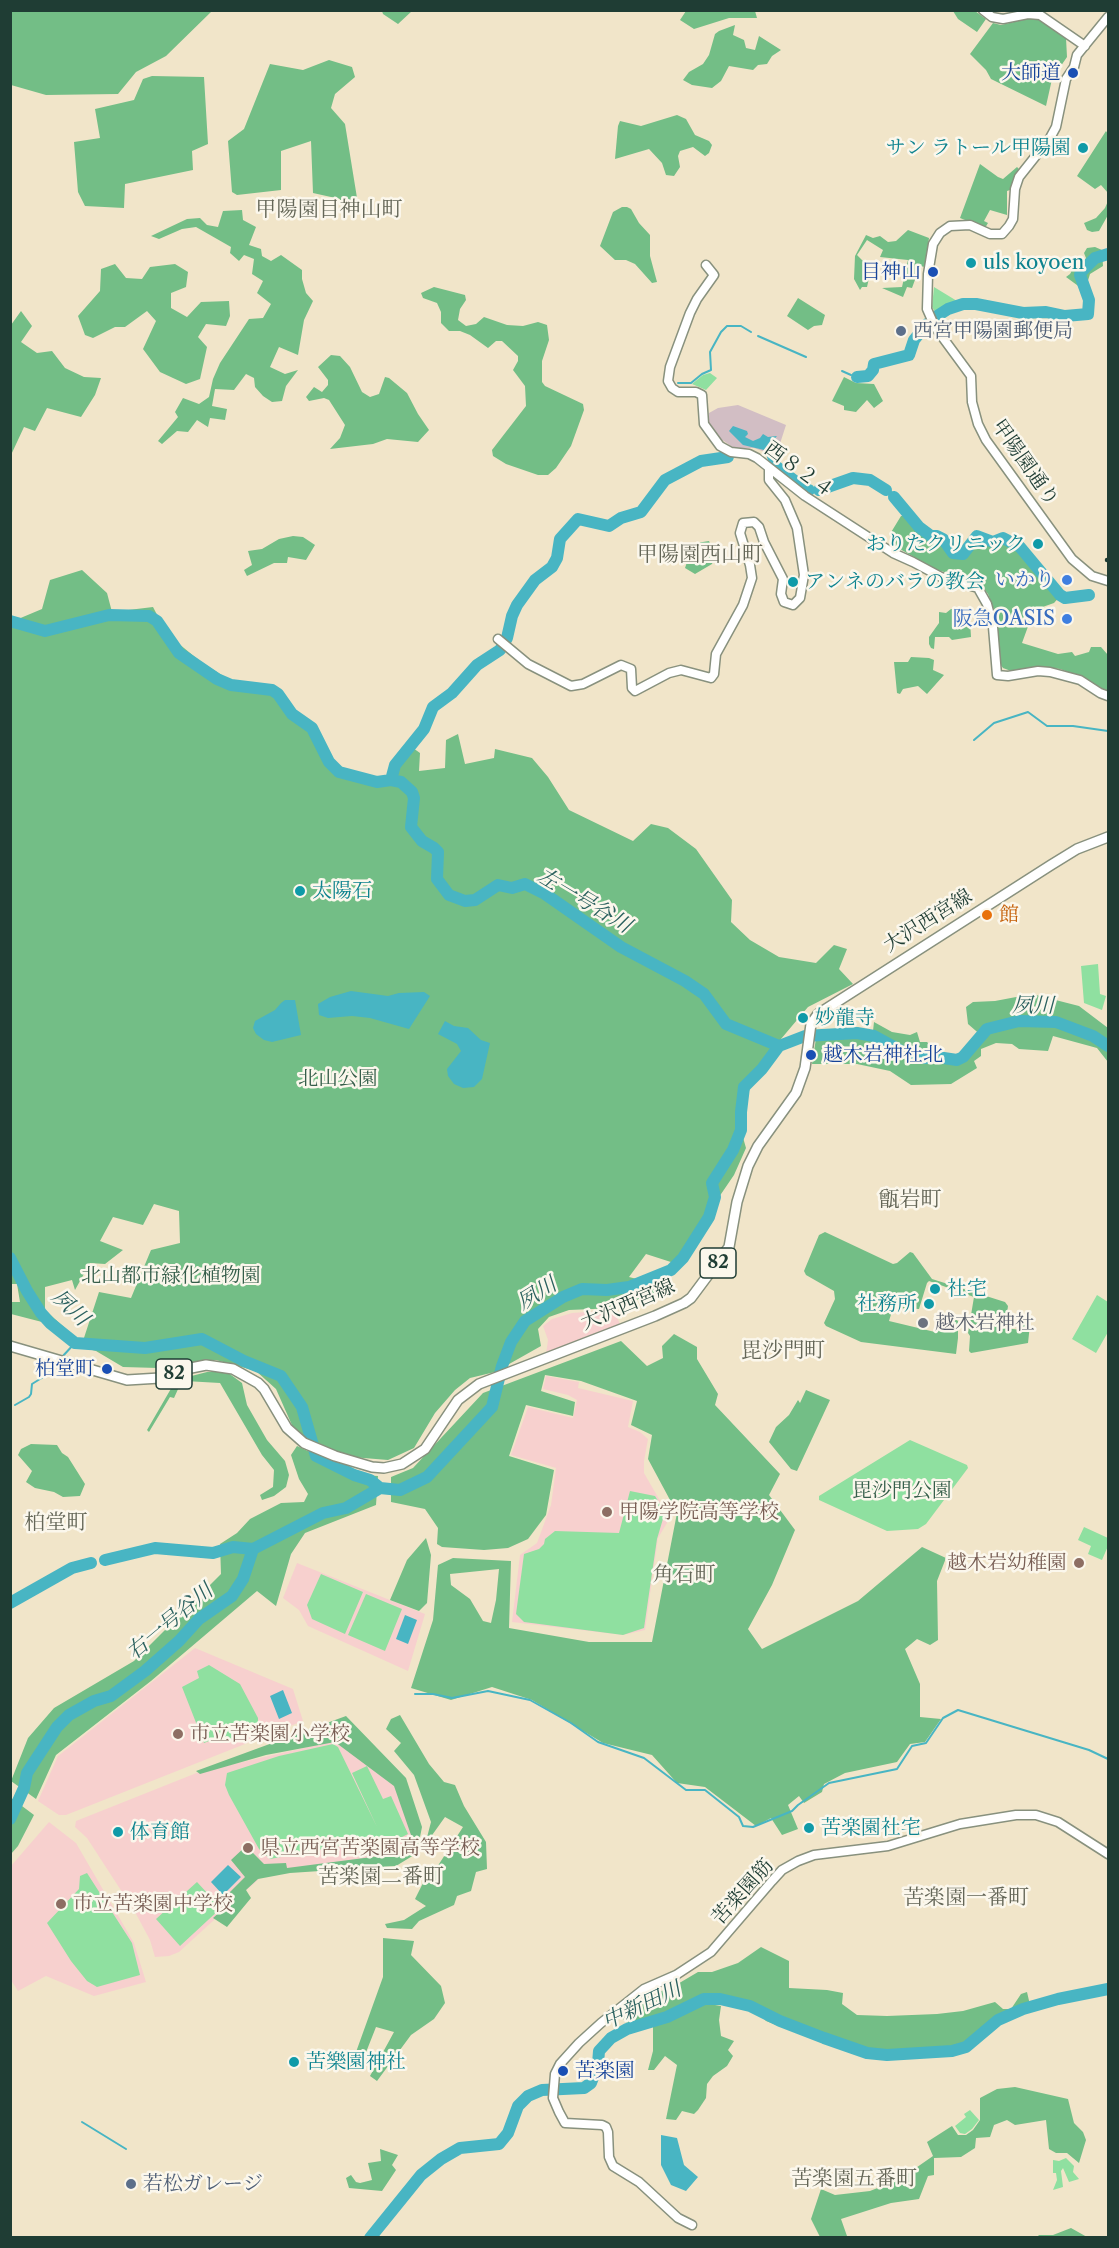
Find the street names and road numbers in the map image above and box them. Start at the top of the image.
street label: 甲陽園通り [986,415,1064,511]
street label: 西８２４ [760,437,838,503]
street label: 大沢西宮線 [879,884,977,958]
road number: 82 [700,1248,736,1278]
street label: 大沢西宮線 [577,1274,679,1336]
road number: 82 [156,1359,192,1389]
street label: 苦楽園筋 [707,1854,779,1930]

